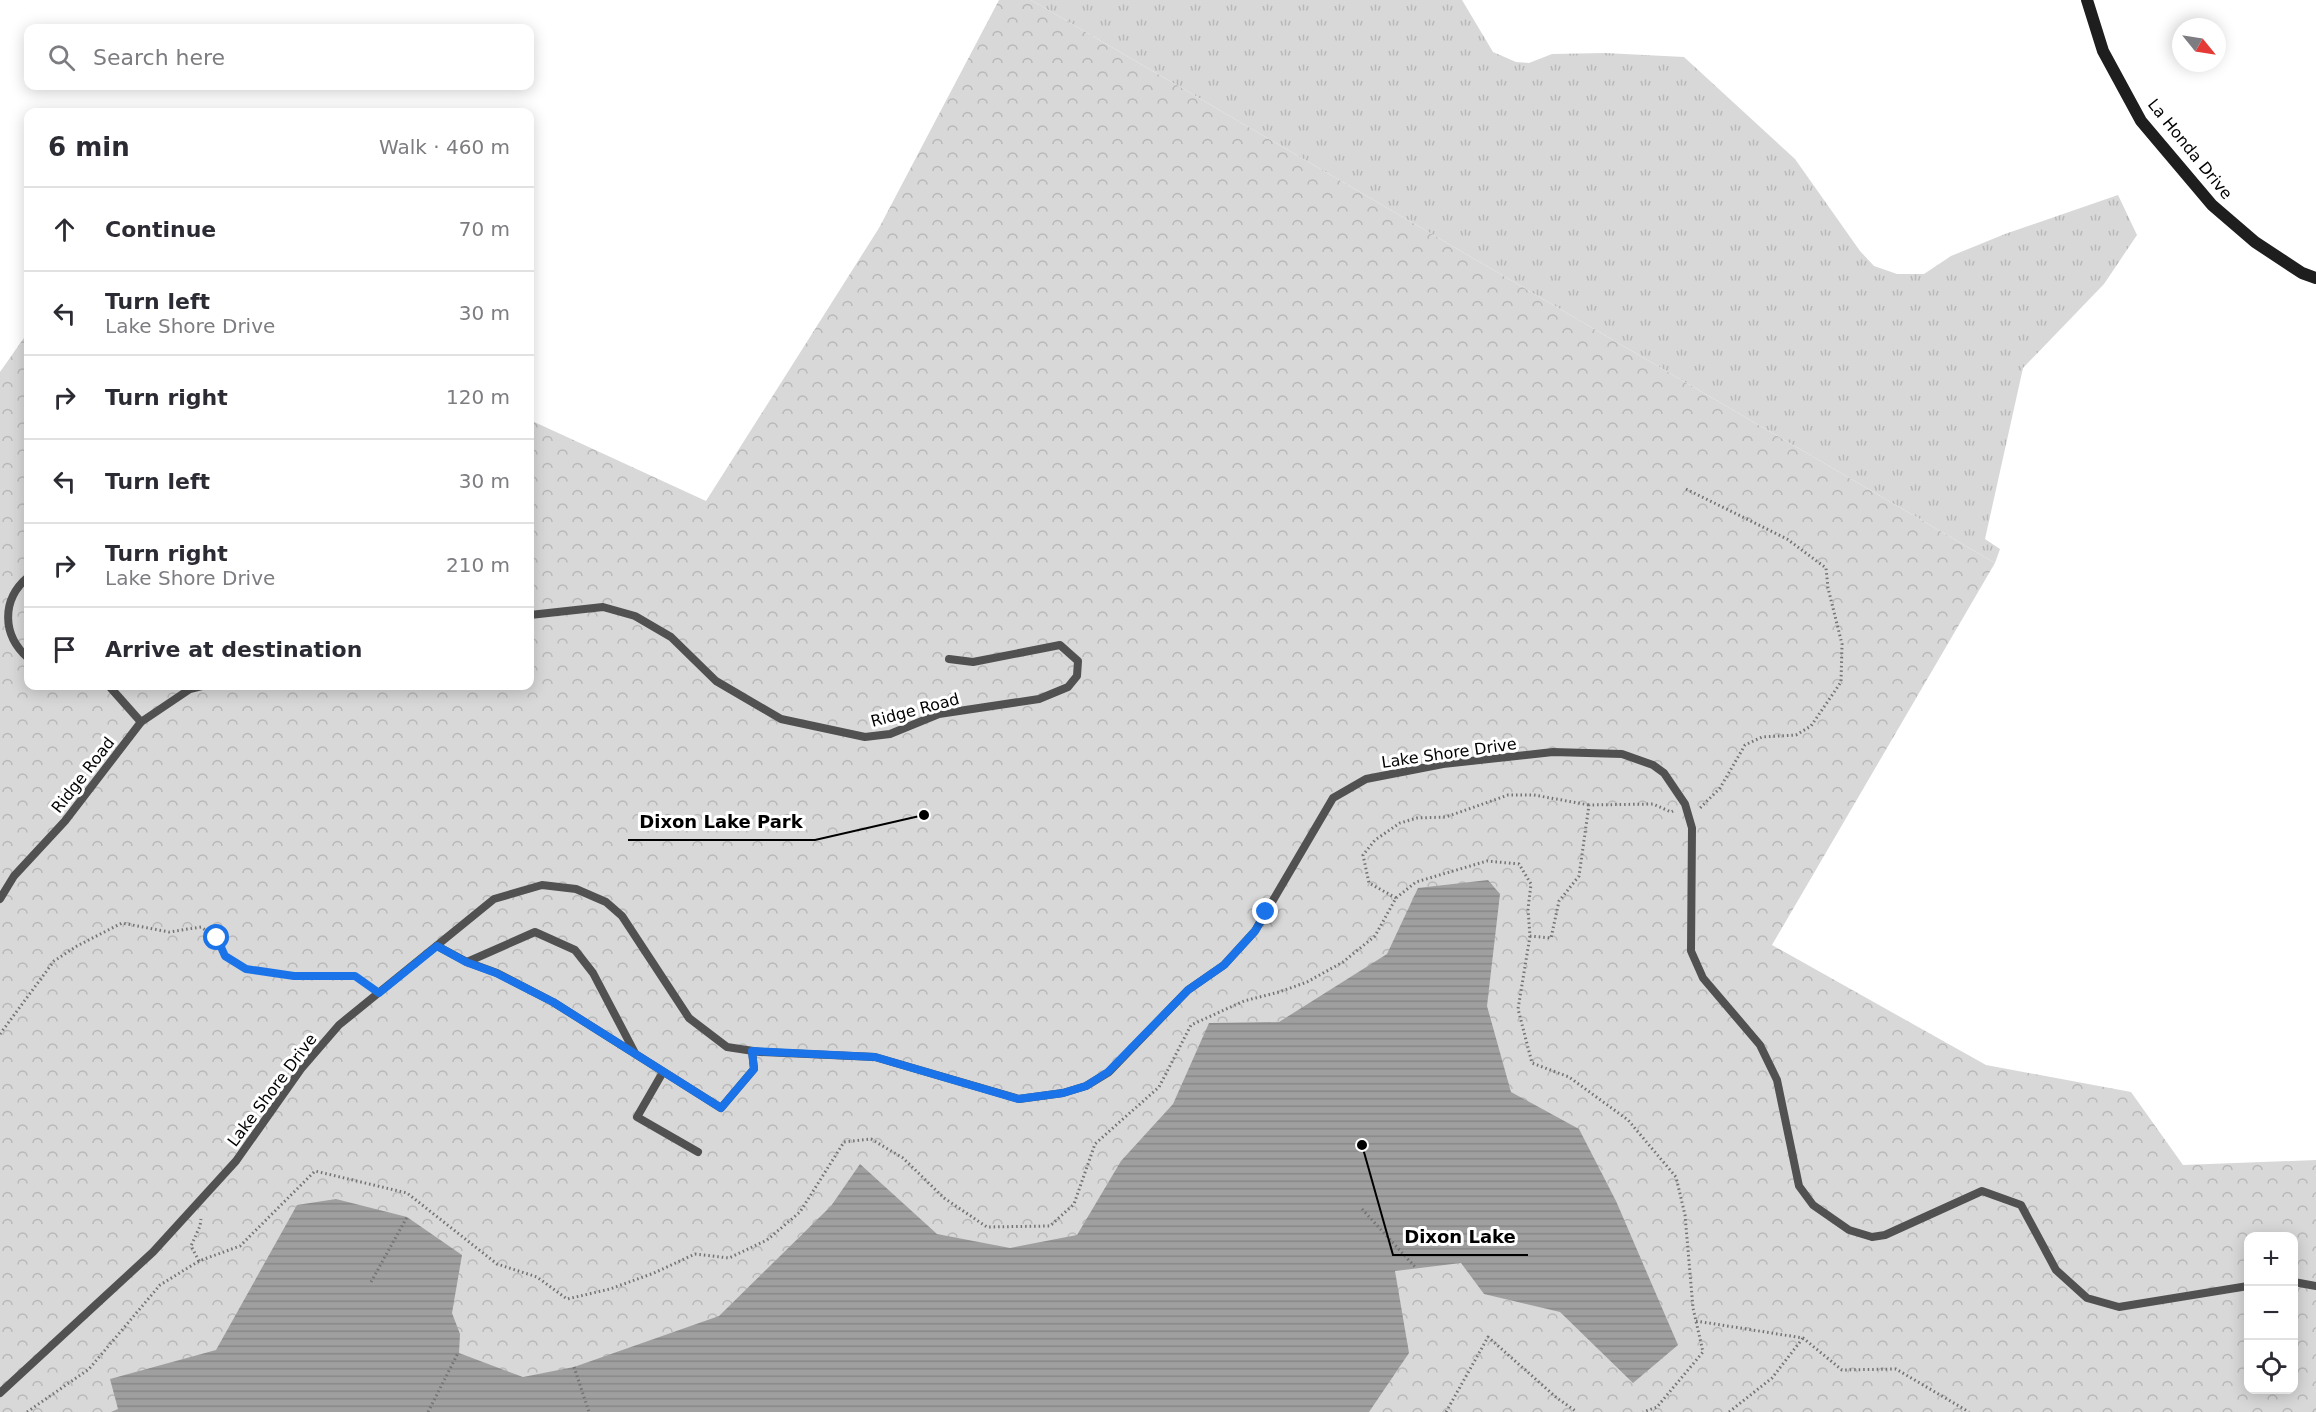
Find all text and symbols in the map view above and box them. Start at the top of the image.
north arrow [2172,18,2226,72]
search box [24,24,534,90]
icon: search [45,41,78,74]
text: Search here [93,45,225,70]
street label: La Honda Drive [2144,95,2236,203]
text: 6 min [48,132,130,162]
text: Walk · 460 m [379,135,510,159]
icon: ahead [48,213,81,246]
text: Continue [105,217,216,242]
text: 70 m [459,217,510,241]
text: Turn left [105,289,210,314]
icon: left [48,297,81,330]
text: 30 m [459,301,510,325]
text: Lake Shore Drive [105,314,275,338]
icon: right [48,381,81,414]
text: Turn right [105,385,228,410]
text: 120 m [446,385,510,409]
icon: left [48,465,81,498]
text: Turn left [105,469,210,494]
text: 30 m [459,469,510,493]
text: Turn right [105,541,228,566]
icon: right [48,549,81,582]
text: 210 m [446,553,510,577]
text: Lake Shore Drive [105,566,275,590]
icon: arrive [48,633,81,666]
text: Arrive at destination [105,637,362,662]
street label: Ridge Road [869,689,961,731]
street label: Ridge Road [48,733,118,817]
street label: Lake Shore Drive [1380,734,1518,772]
callout: Dixon Lake Park [628,804,815,840]
text: Dixon Lake Park [639,811,804,832]
route end [1252,898,1278,924]
route start [203,924,229,950]
street label: Lake Shore Drive [223,1030,321,1150]
callout: Dixon Lake [1393,1219,1528,1255]
text: Dixon Lake [1404,1226,1516,1247]
map controls [2244,1232,2298,1394]
button: + [2244,1232,2298,1286]
button: − [2244,1286,2298,1340]
button: locate [2244,1340,2298,1394]

